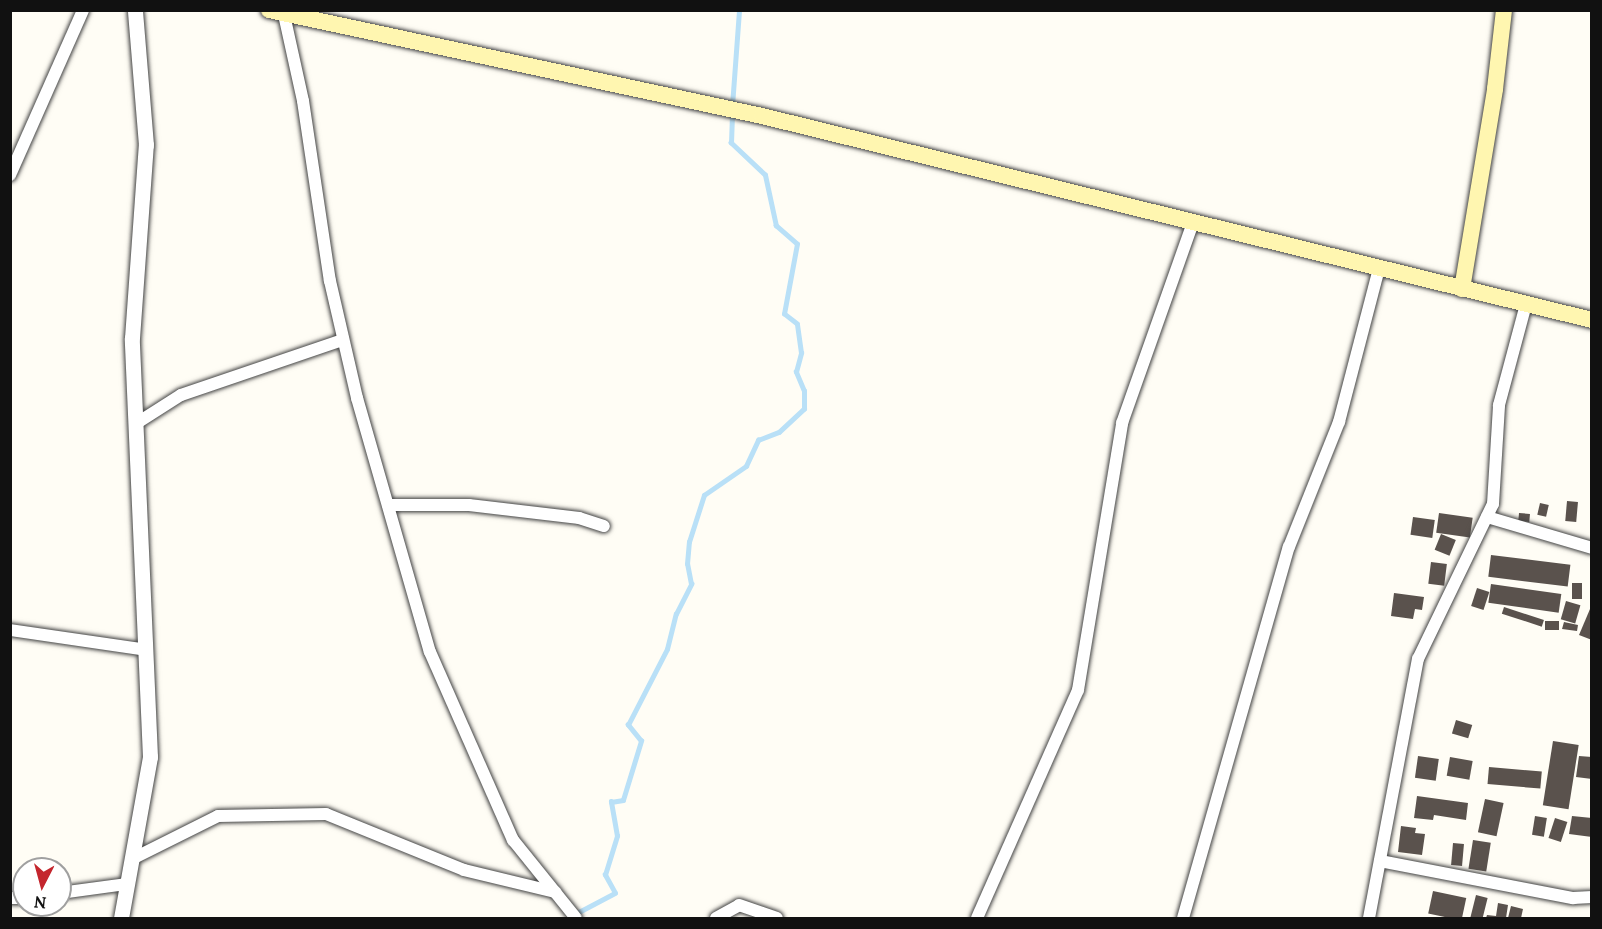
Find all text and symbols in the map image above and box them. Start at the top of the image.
north arrow [12,857,72,917]
text: N [33,892,48,914]

